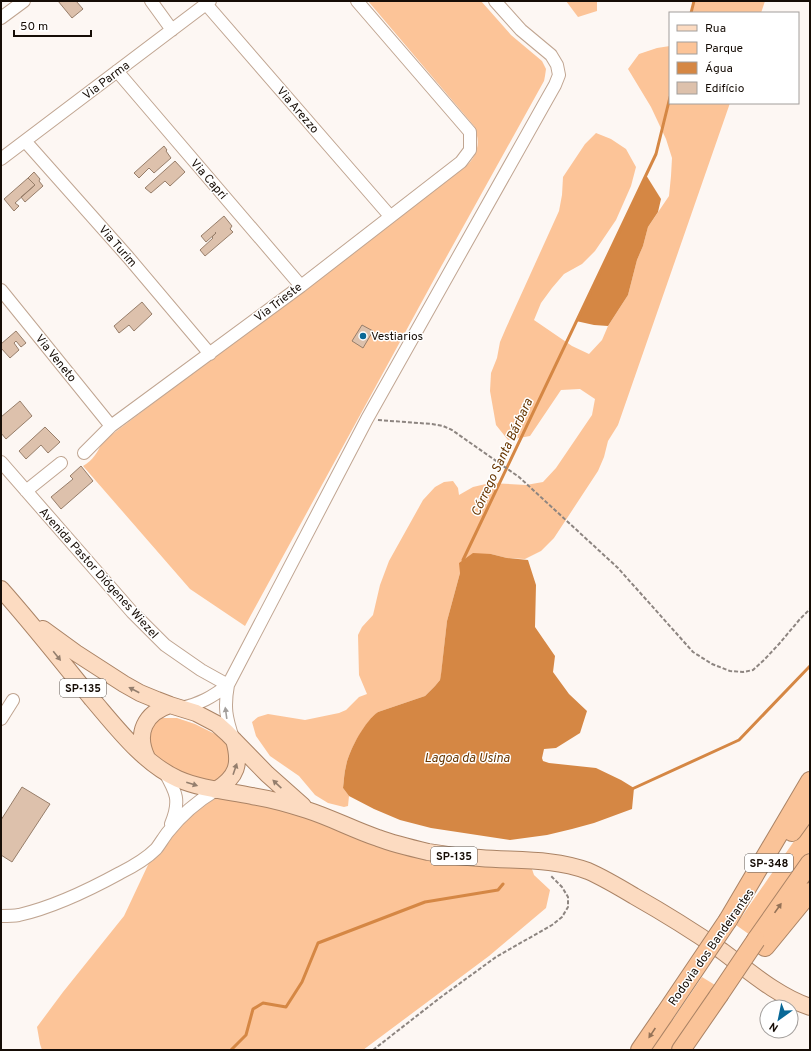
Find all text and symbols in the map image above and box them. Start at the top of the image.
scale bar [14,12,91,38]
legend [669,12,799,104]
text: 50 m [20,19,48,35]
text: Rua [705,21,726,37]
text: Parque [705,41,743,57]
street label: Via Parma [80,58,133,104]
text: Água [705,61,733,77]
text: Edifício [705,81,745,97]
street label: Via Arezzo [272,84,322,138]
street label: Via Capri [186,156,230,203]
street label: Via Turim [95,222,140,271]
street label: Via Trieste [251,280,306,326]
place label: Vestiarios [371,329,423,345]
street label: Via Veneto [31,331,80,386]
marker: Vestiarios [358,331,368,341]
water label: Córrego Santa Bárbara [468,396,537,519]
street label: Avenida Pastor Diógenes Wiezel [35,505,162,643]
one-way arrow [53,651,62,662]
road number: SP-135 [60,679,106,697]
one-way arrow [129,686,140,693]
one-way arrow [223,707,229,719]
water label: Lagoa da Usina [424,751,510,767]
one-way arrow [232,762,238,774]
one-way arrow [273,780,282,789]
one-way arrow [186,781,198,787]
road number: SP-135 [431,847,477,865]
road number: SP-348 [745,854,793,872]
street label: Rodovia dos Bandeirantes [665,886,758,1009]
one-way arrow [774,903,782,914]
north arrow [759,999,799,1039]
text: N [767,1019,781,1035]
one-way arrow [648,1027,656,1038]

